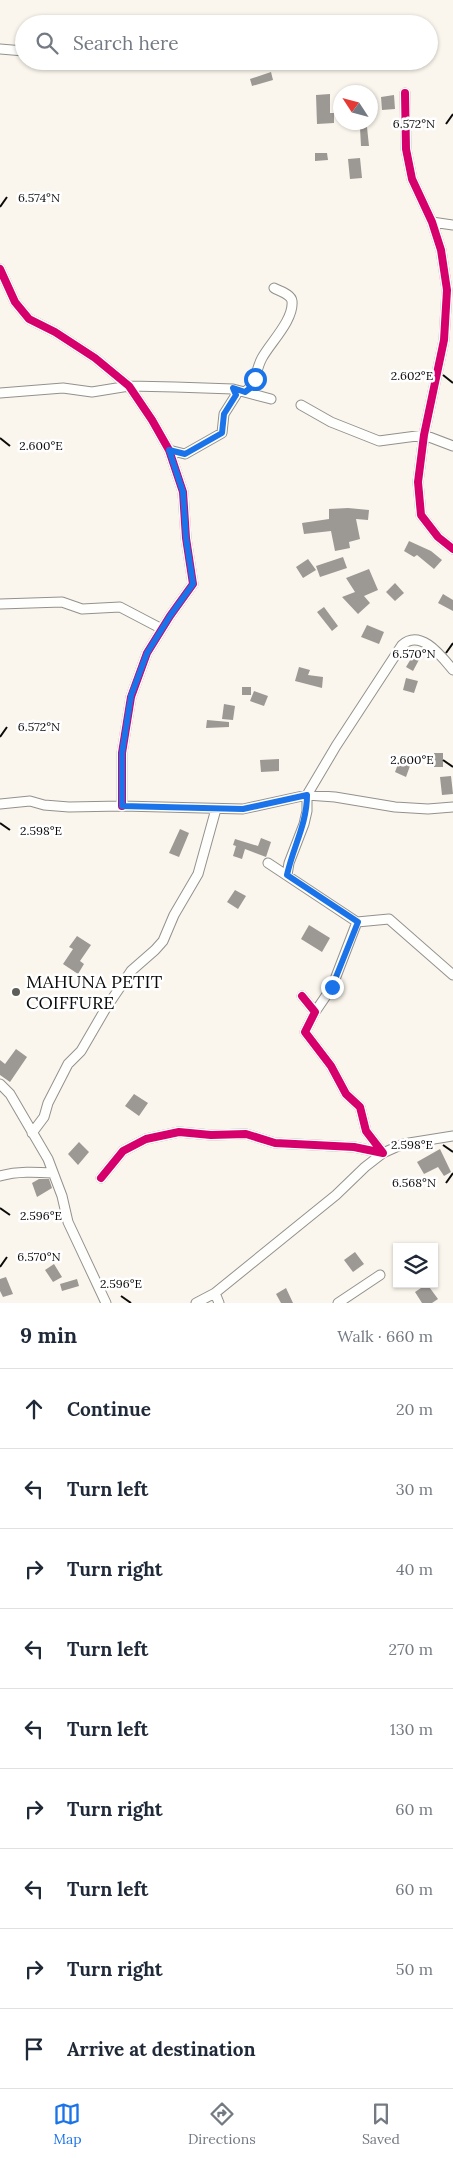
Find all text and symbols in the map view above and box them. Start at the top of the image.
search box [15,15,438,70]
icon: search [33,29,61,57]
text: Search here [73,31,179,55]
north arrow [333,85,378,130]
text: 6.572°N [393,116,435,131]
text: 6.574°N [18,190,60,205]
route start [244,368,267,391]
text: 2.602°E [391,368,433,383]
text: 2.600°E [19,438,63,453]
text: 6.570°N [392,646,436,661]
text: 6.572°N [18,719,60,734]
text: 2.600°E [390,752,434,767]
text: 2.598°E [20,823,62,838]
place label: MAHUNA PETIT COIFFURE [26,970,163,1014]
route end [321,976,344,999]
marker: MAHUNA PETIT COIFFURE [10,986,22,998]
text: 2.598°E [391,1137,433,1152]
text: 6.568°N [392,1175,436,1190]
text: 2.596°E [20,1208,62,1223]
map controls [393,1243,438,1288]
button: layers [393,1243,438,1288]
text: 6.570°N [17,1249,61,1264]
text: 2.596°E [100,1276,142,1291]
text: 9 min [20,1322,77,1349]
text: Walk · 660 m [337,1326,433,1346]
icon: ahead [20,1395,48,1423]
text: Continue [67,1397,151,1421]
text: 20 m [396,1399,433,1419]
icon: left [20,1475,48,1503]
text: Turn left [67,1477,148,1501]
text: 30 m [396,1479,433,1499]
icon: right [20,1555,48,1583]
text: Turn right [67,1557,163,1581]
text: 40 m [396,1559,433,1579]
icon: left [20,1635,48,1663]
text: Turn left [67,1637,148,1661]
text: 270 m [389,1639,433,1659]
icon: left [20,1715,48,1743]
text: Turn left [67,1717,148,1741]
text: 130 m [390,1719,433,1739]
icon: right [20,1795,48,1823]
text: Turn right [67,1797,163,1821]
text: 60 m [395,1799,433,1819]
icon: left [20,1875,48,1903]
text: Turn left [67,1877,148,1901]
text: 60 m [395,1879,433,1899]
icon: right [20,1955,48,1983]
text: Turn right [67,1957,163,1981]
text: 50 m [396,1959,433,1979]
icon: arrive [20,2035,48,2063]
text: Arrive at destination [67,2037,256,2061]
tab: Map [53,2100,82,2148]
tab: Directions [188,2100,256,2148]
tab: Saved [362,2100,400,2148]

